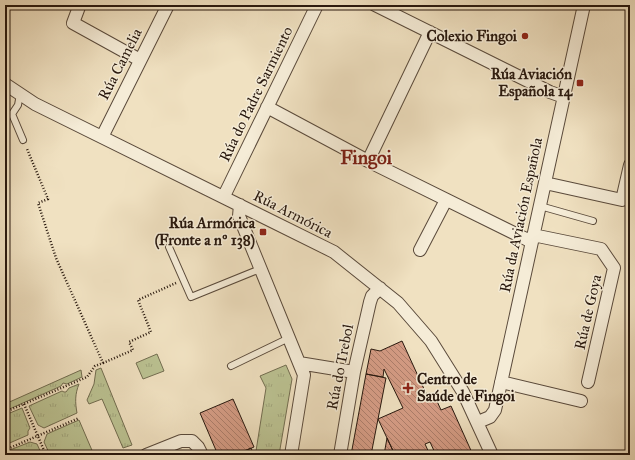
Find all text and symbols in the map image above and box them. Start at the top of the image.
street label: Rúa do Padre Sarmiento [215,23,297,165]
street label: Rúa Camelia [94,25,146,103]
place label: Colexio Fingoi [426,27,518,46]
marker: Colexio Fingoi [520,31,530,41]
place label: Rúa Aviación Española 14 [491,65,573,101]
marker: Rúa Aviación Española 14 [575,78,585,88]
street label: Rúa da Aviación Española [496,135,546,294]
district label: Fingoi [340,146,393,170]
street label: Rúa Armórica [250,186,336,242]
place label: Rúa Armórica (Fronte a nº 138) [155,214,256,250]
marker: Rúa Armórica (Fronte a nº 138) [258,227,268,237]
street label: Rúa de Goya [571,272,606,351]
street label: Rúa do Trebol [323,322,357,411]
place label: Centro de Saúde de Fingoi [417,370,516,406]
marker: Centro de Saúde de Fingoi [402,382,414,394]

